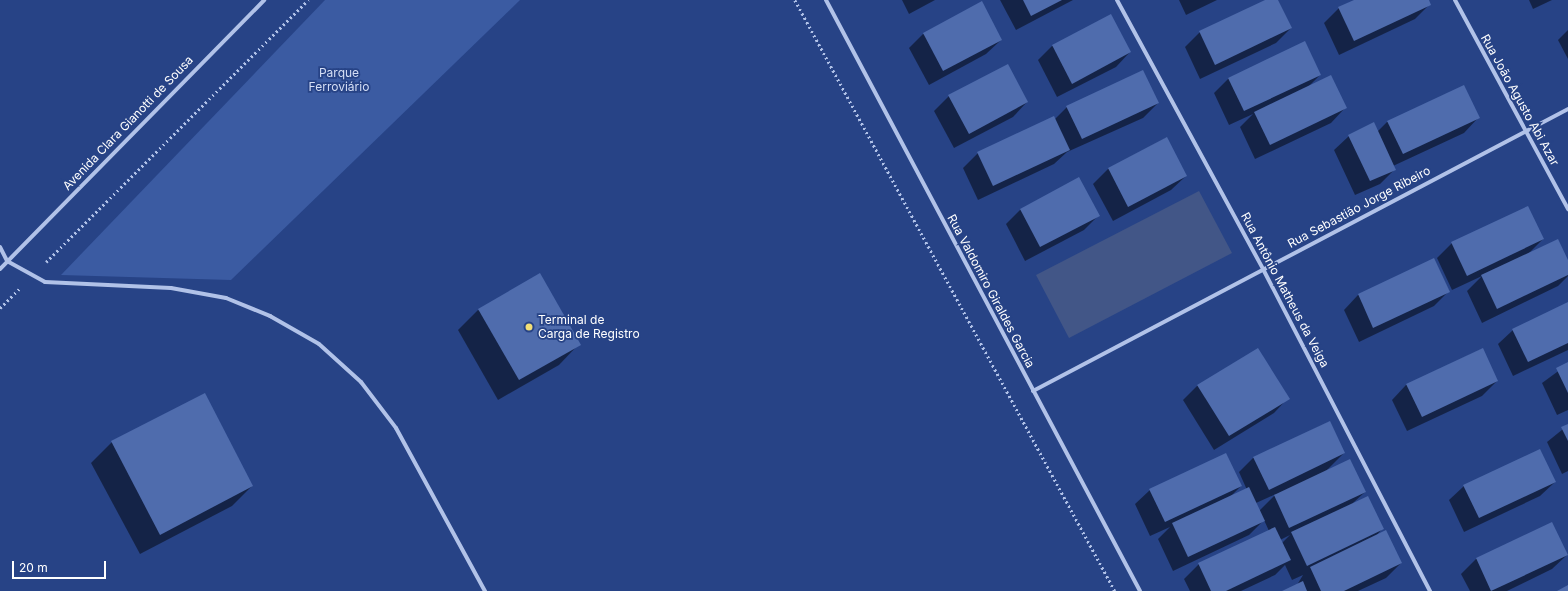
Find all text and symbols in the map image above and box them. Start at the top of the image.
street label: Rua João Agusto Abi Azar [1478,32,1562,168]
street label: Avenida Clara Gianotti de Sousa [60,53,196,193]
park label: Parque Ferroviário [309,66,369,94]
street label: Rua Sebastião Jorge Ribeiro [1285,163,1433,251]
street label: Rua Antônio Matheus da Veiga [1238,210,1332,370]
street label: Rua Valdomiro Giraldes Garcia [944,212,1038,370]
place label: Terminal de Carga de Registro [538,313,640,341]
marker: Terminal de Carga de Registro [523,321,535,333]
scale bar [14,553,108,579]
text: 20 m [19,560,48,575]

